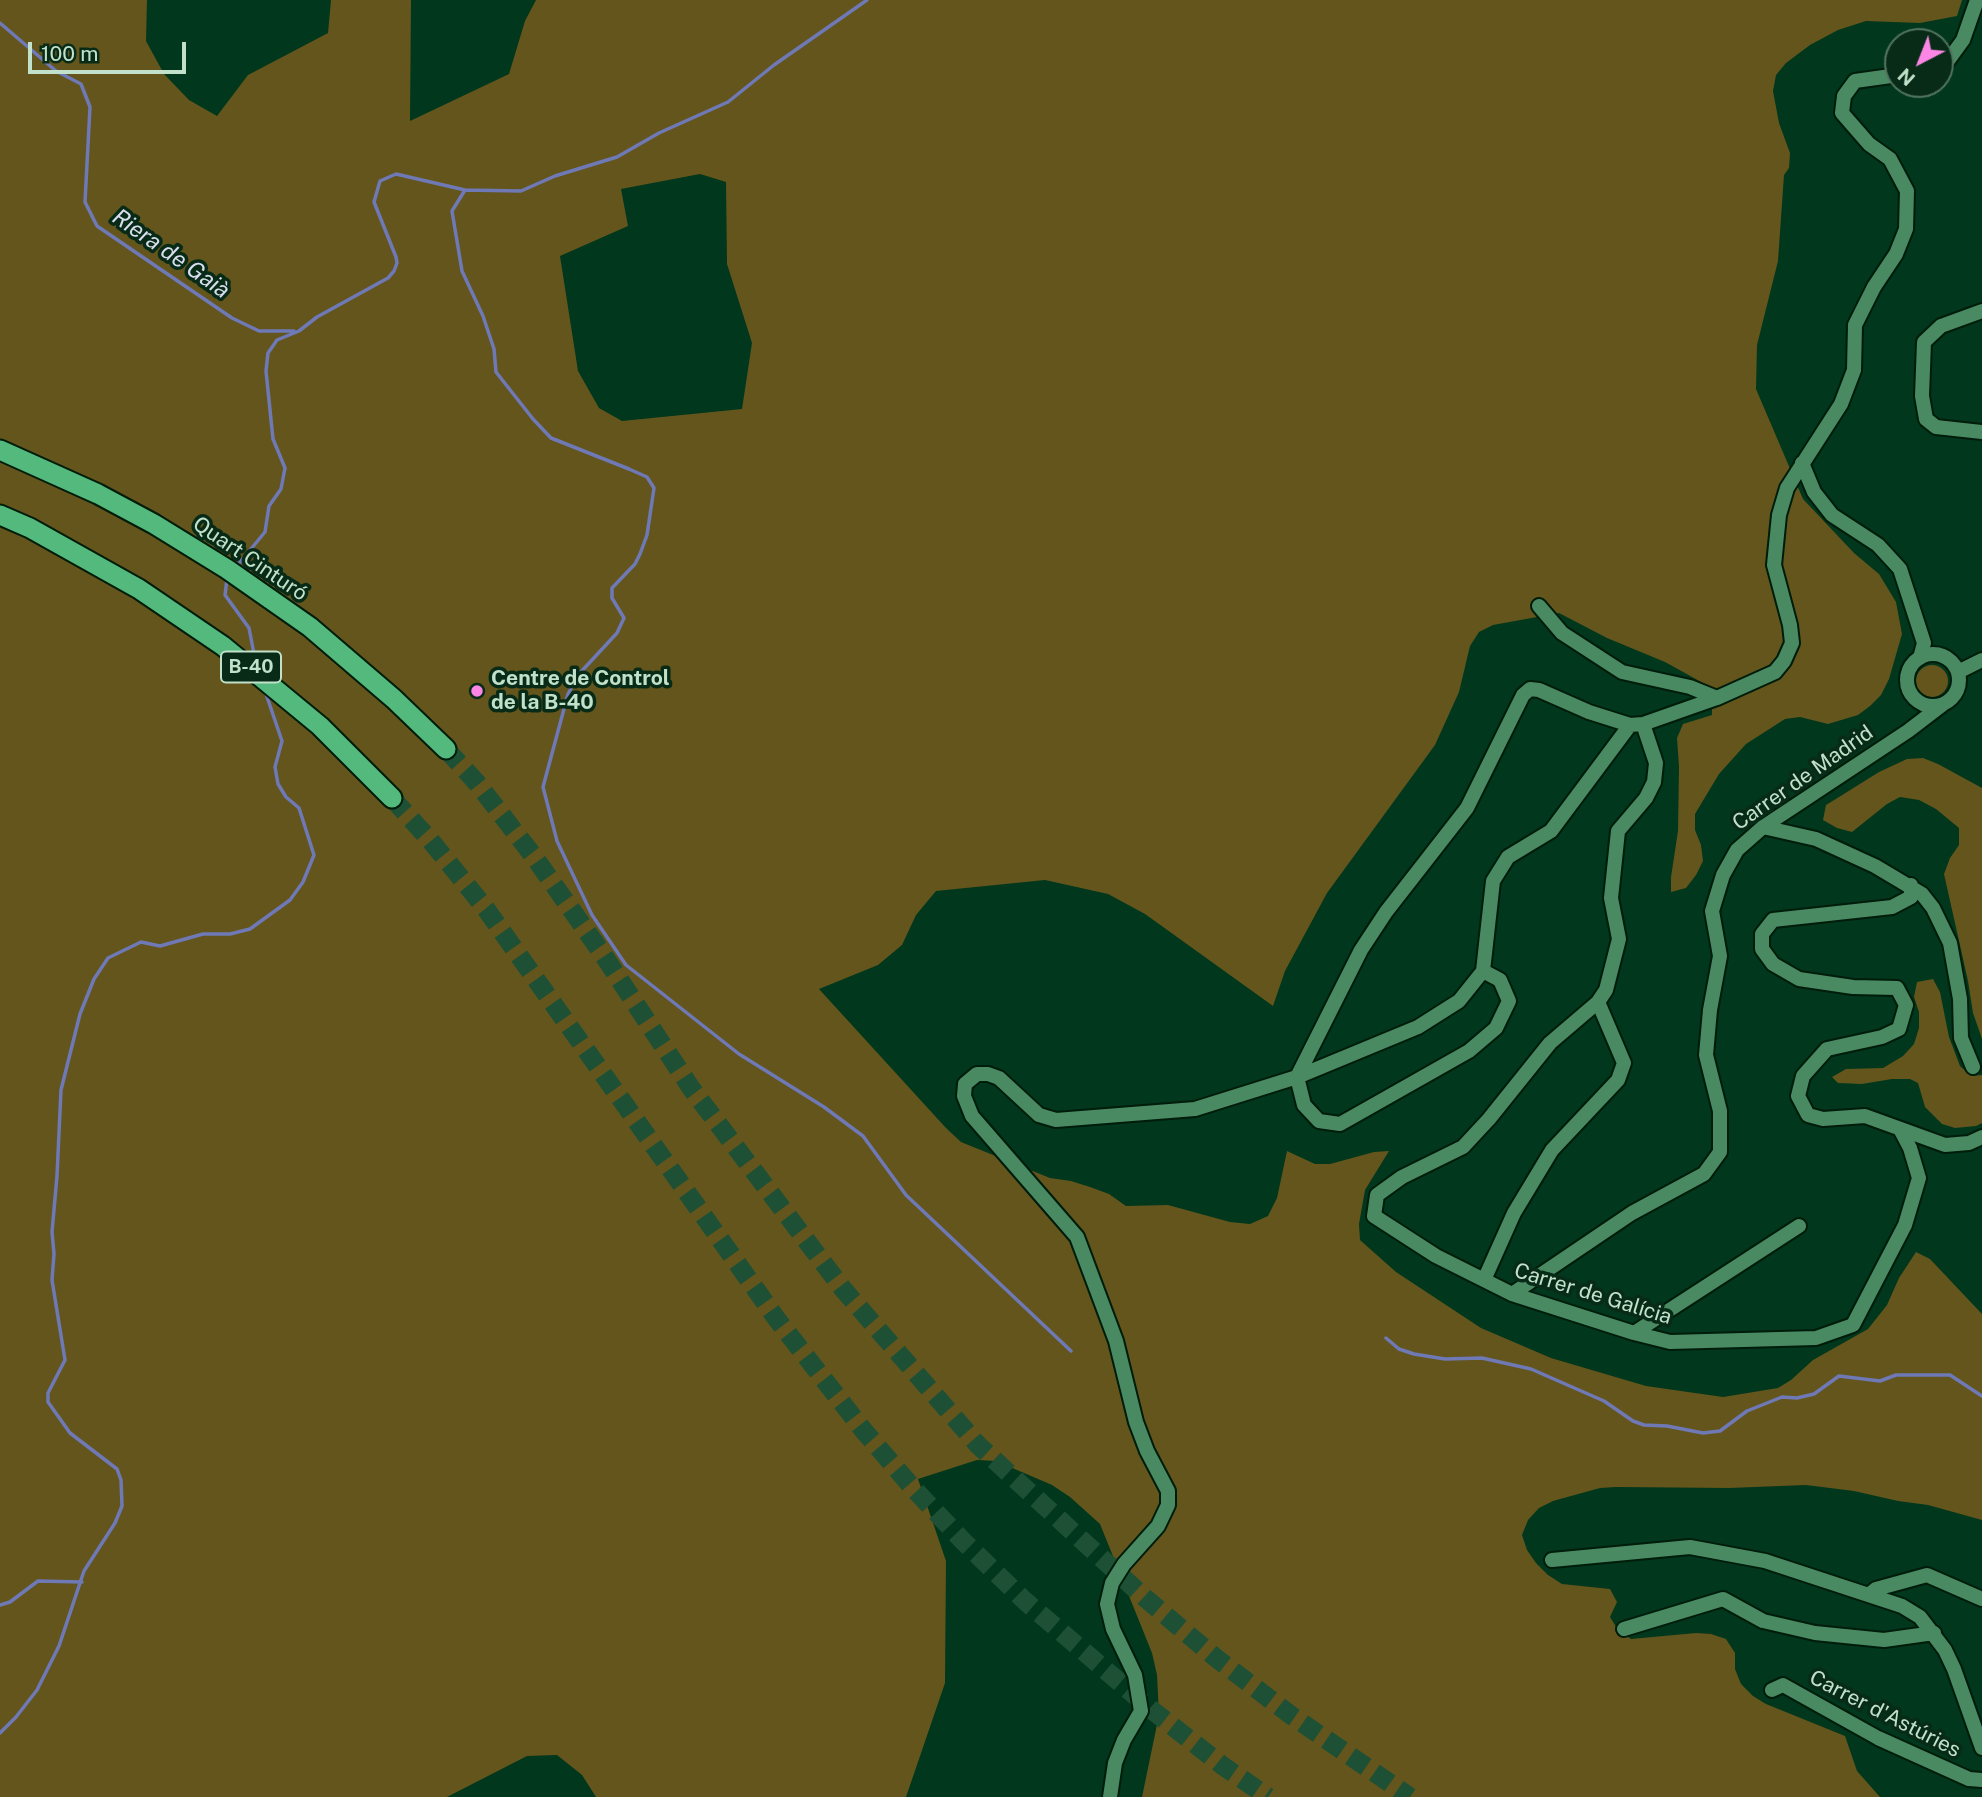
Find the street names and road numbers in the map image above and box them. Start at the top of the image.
street label: Quart Cinturó [188,512,312,606]
road number: B-40 [221,652,281,682]
street label: Carrer de Madrid [1728,720,1878,836]
street label: Carrer de Galícia [1511,1258,1675,1330]
street label: Carrer d'Astúries [1805,1665,1965,1763]

